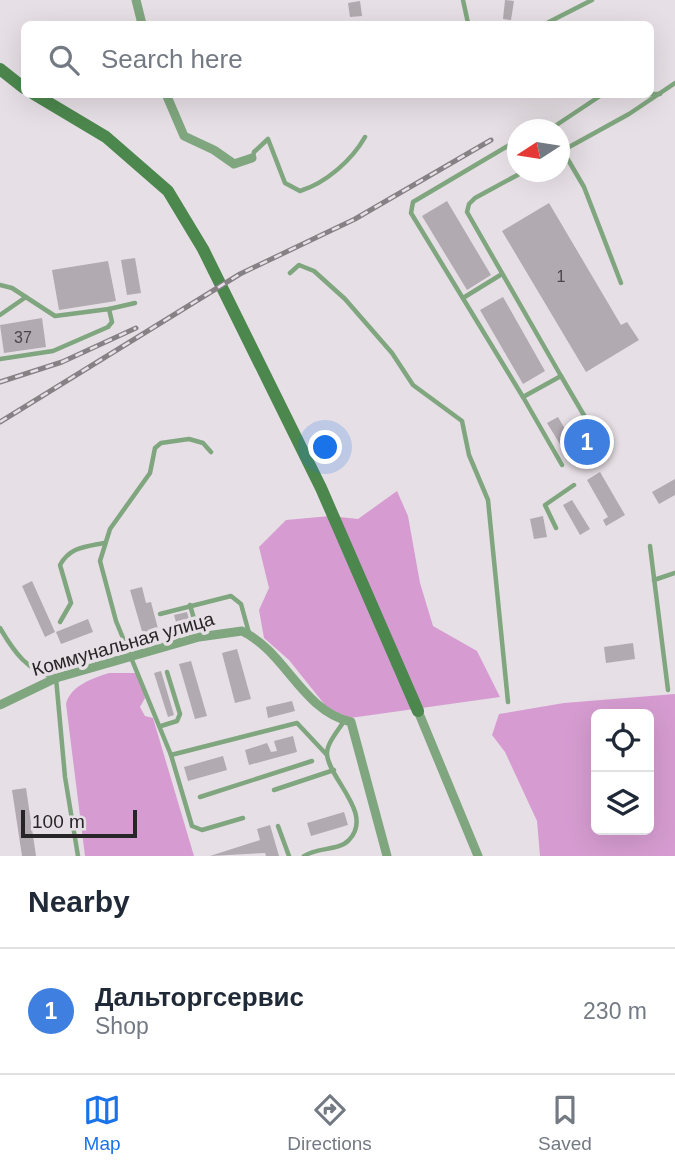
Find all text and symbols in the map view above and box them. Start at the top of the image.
search box [21,21,654,98]
icon: search [45,41,83,79]
text: Search here [101,44,243,74]
north arrow [507,119,570,182]
house number: 1 [557,268,566,285]
house number: 37 [14,329,32,346]
pin: 1 [564,416,610,468]
your location [308,430,342,464]
street label: Коммунальная улица [30,608,217,680]
map controls [591,709,654,835]
button: locate [591,709,654,772]
button: layers [591,772,654,835]
scale bar [21,807,136,839]
text: 100 m [32,811,85,832]
text: Nearby [28,885,130,918]
text: Дальторгсервис [95,982,304,1012]
text: 1 [45,998,57,1024]
text: 230 m [583,998,647,1024]
text: Shop [95,1013,149,1039]
tab: Map [83,1091,121,1155]
tab: Directions [287,1091,372,1155]
tab: Saved [538,1091,592,1155]

